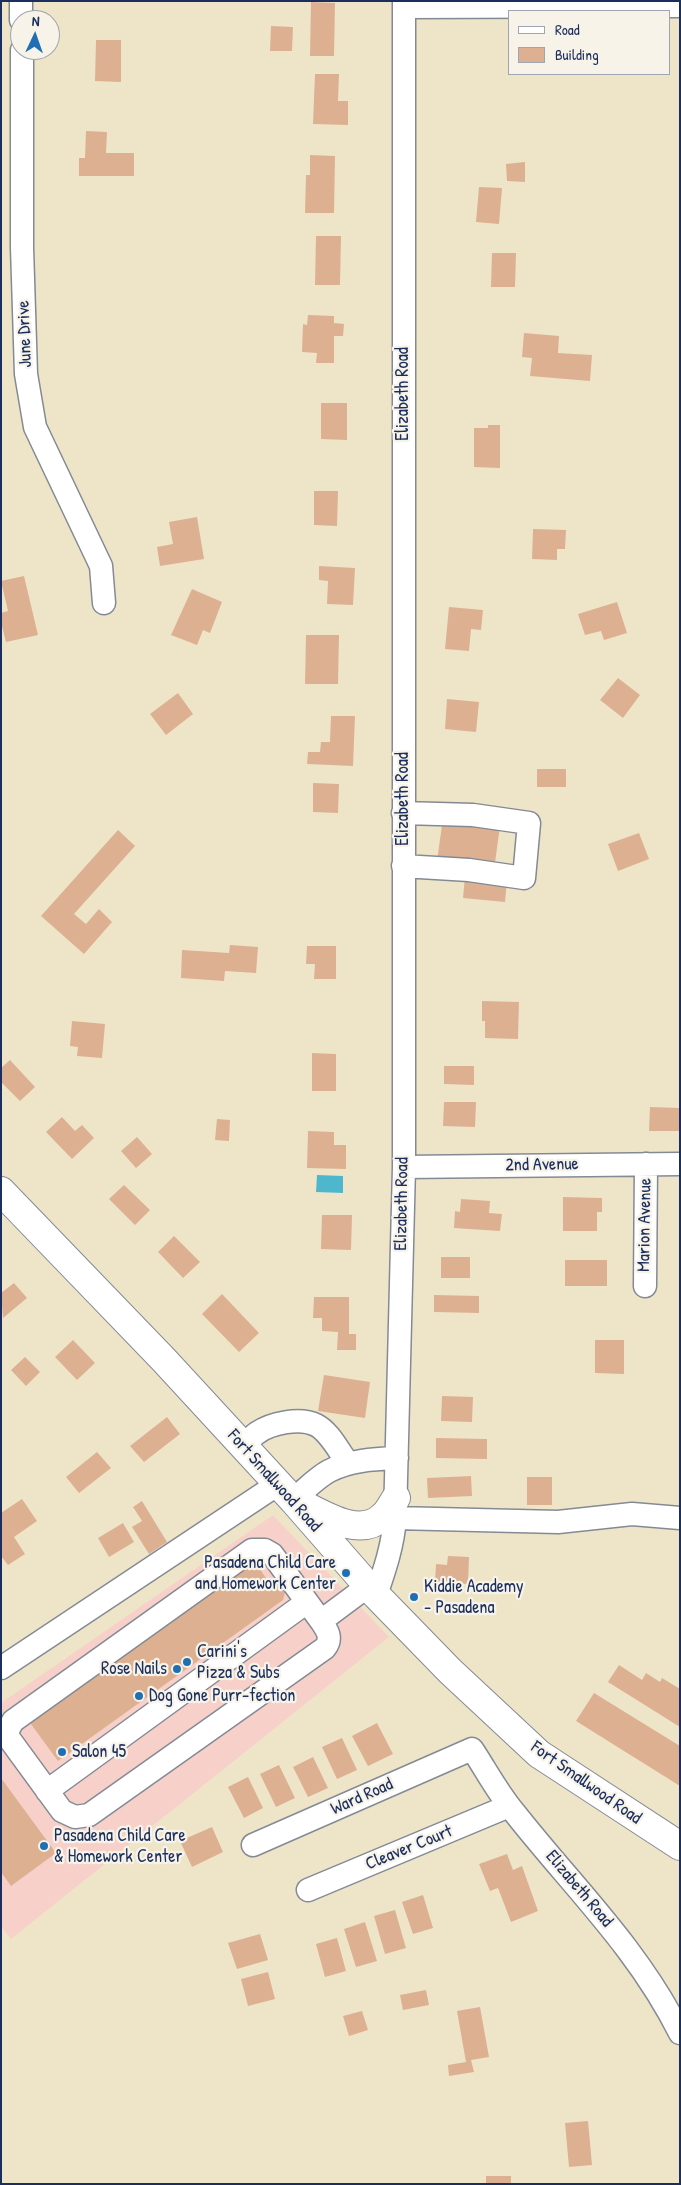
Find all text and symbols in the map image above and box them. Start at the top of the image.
north arrow [10,10,60,60]
legend [508,10,671,75]
text: N [32,11,40,30]
text: Road [555,19,580,40]
text: Building [555,44,599,65]
street label: June Drive [13,300,37,368]
street label: Elizabeth Road [392,347,414,441]
street label: Elizabeth Road [392,752,414,846]
street label: 2nd Avenue [505,1154,579,1176]
street label: Elizabeth Road [390,1157,414,1251]
street label: Marion Avenue [633,1178,657,1272]
street label: Fort Smallwood Road [222,1425,326,1537]
place label: Pasadena Child Care and Homework Center [195,1552,336,1595]
marker: Pasadena Child Care and Homework Center [340,1567,352,1579]
place label: Kiddie Academy - Pasadena [424,1576,524,1618]
marker: Kiddie Academy - Pasadena [408,1591,420,1603]
place label: Carini's Pizza & Subs [197,1641,280,1684]
marker: Carini's Pizza & Subs [181,1656,193,1668]
place label: Rose Nails [101,1658,167,1680]
marker: Rose Nails [171,1663,183,1675]
place label: Dog Gone Purr-fection [149,1685,296,1707]
marker: Dog Gone Purr-fection [133,1690,145,1702]
street label: Fort Smallwood Road [527,1737,645,1829]
place label: Salon 45 [72,1741,126,1763]
marker: Salon 45 [56,1746,68,1758]
street label: Ward Road [328,1774,396,1820]
street label: Cleaver Court [362,1821,456,1875]
place label: Pasadena Child Care & Homework Center [54,1825,186,1868]
marker: Pasadena Child Care & Homework Center [38,1840,50,1852]
street label: Elizabeth Road [541,1846,617,1932]

